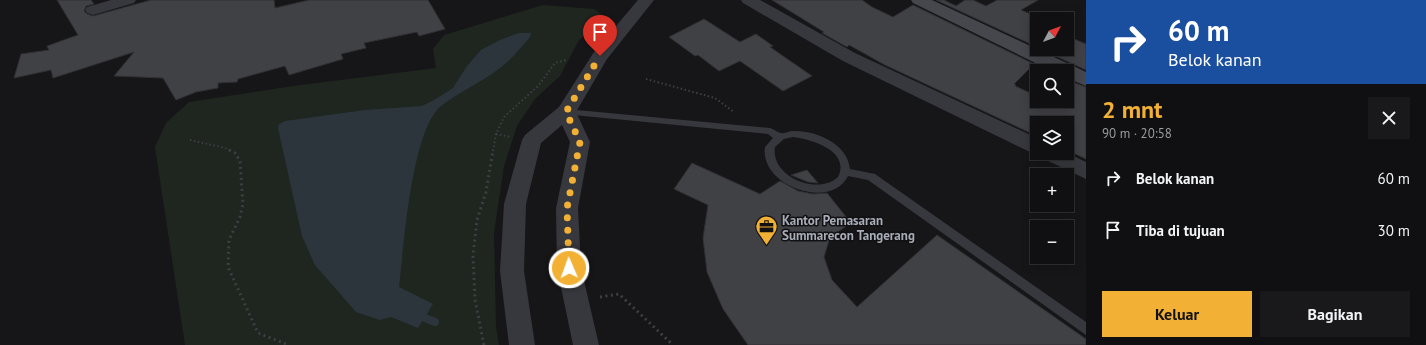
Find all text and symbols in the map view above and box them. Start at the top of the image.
north arrow [1030,12,1074,56]
map controls [1030,12,1074,264]
text: 60 m [1168,12,1229,49]
pin [583,15,617,56]
icon: right [1102,16,1154,68]
icon: arrive [589,21,611,43]
text: Belok kanan [1168,48,1262,71]
button: search [1030,64,1074,108]
text: 2 mnt [1102,94,1162,125]
button: close [1368,97,1410,139]
button: layers [1030,116,1074,160]
text: 90 m · 20:58 [1102,125,1172,142]
icon: right [1102,167,1124,189]
button: + [1030,168,1074,212]
text: Belok kanan [1136,169,1214,188]
text: 60 m [1377,169,1410,188]
place label: Kantor Pemasaran Summarecon Tangerang [782,212,915,244]
office icon: Kantor Pemasaran Summarecon Tangerang [753,214,779,247]
icon: arrive [1102,219,1124,241]
button: − [1030,220,1074,264]
text: Tiba di tujuan [1136,221,1225,240]
text: 30 m [1377,221,1410,240]
position arrow [548,247,590,289]
button: Keluar [1102,291,1252,337]
button: Bagikan [1260,291,1410,337]

